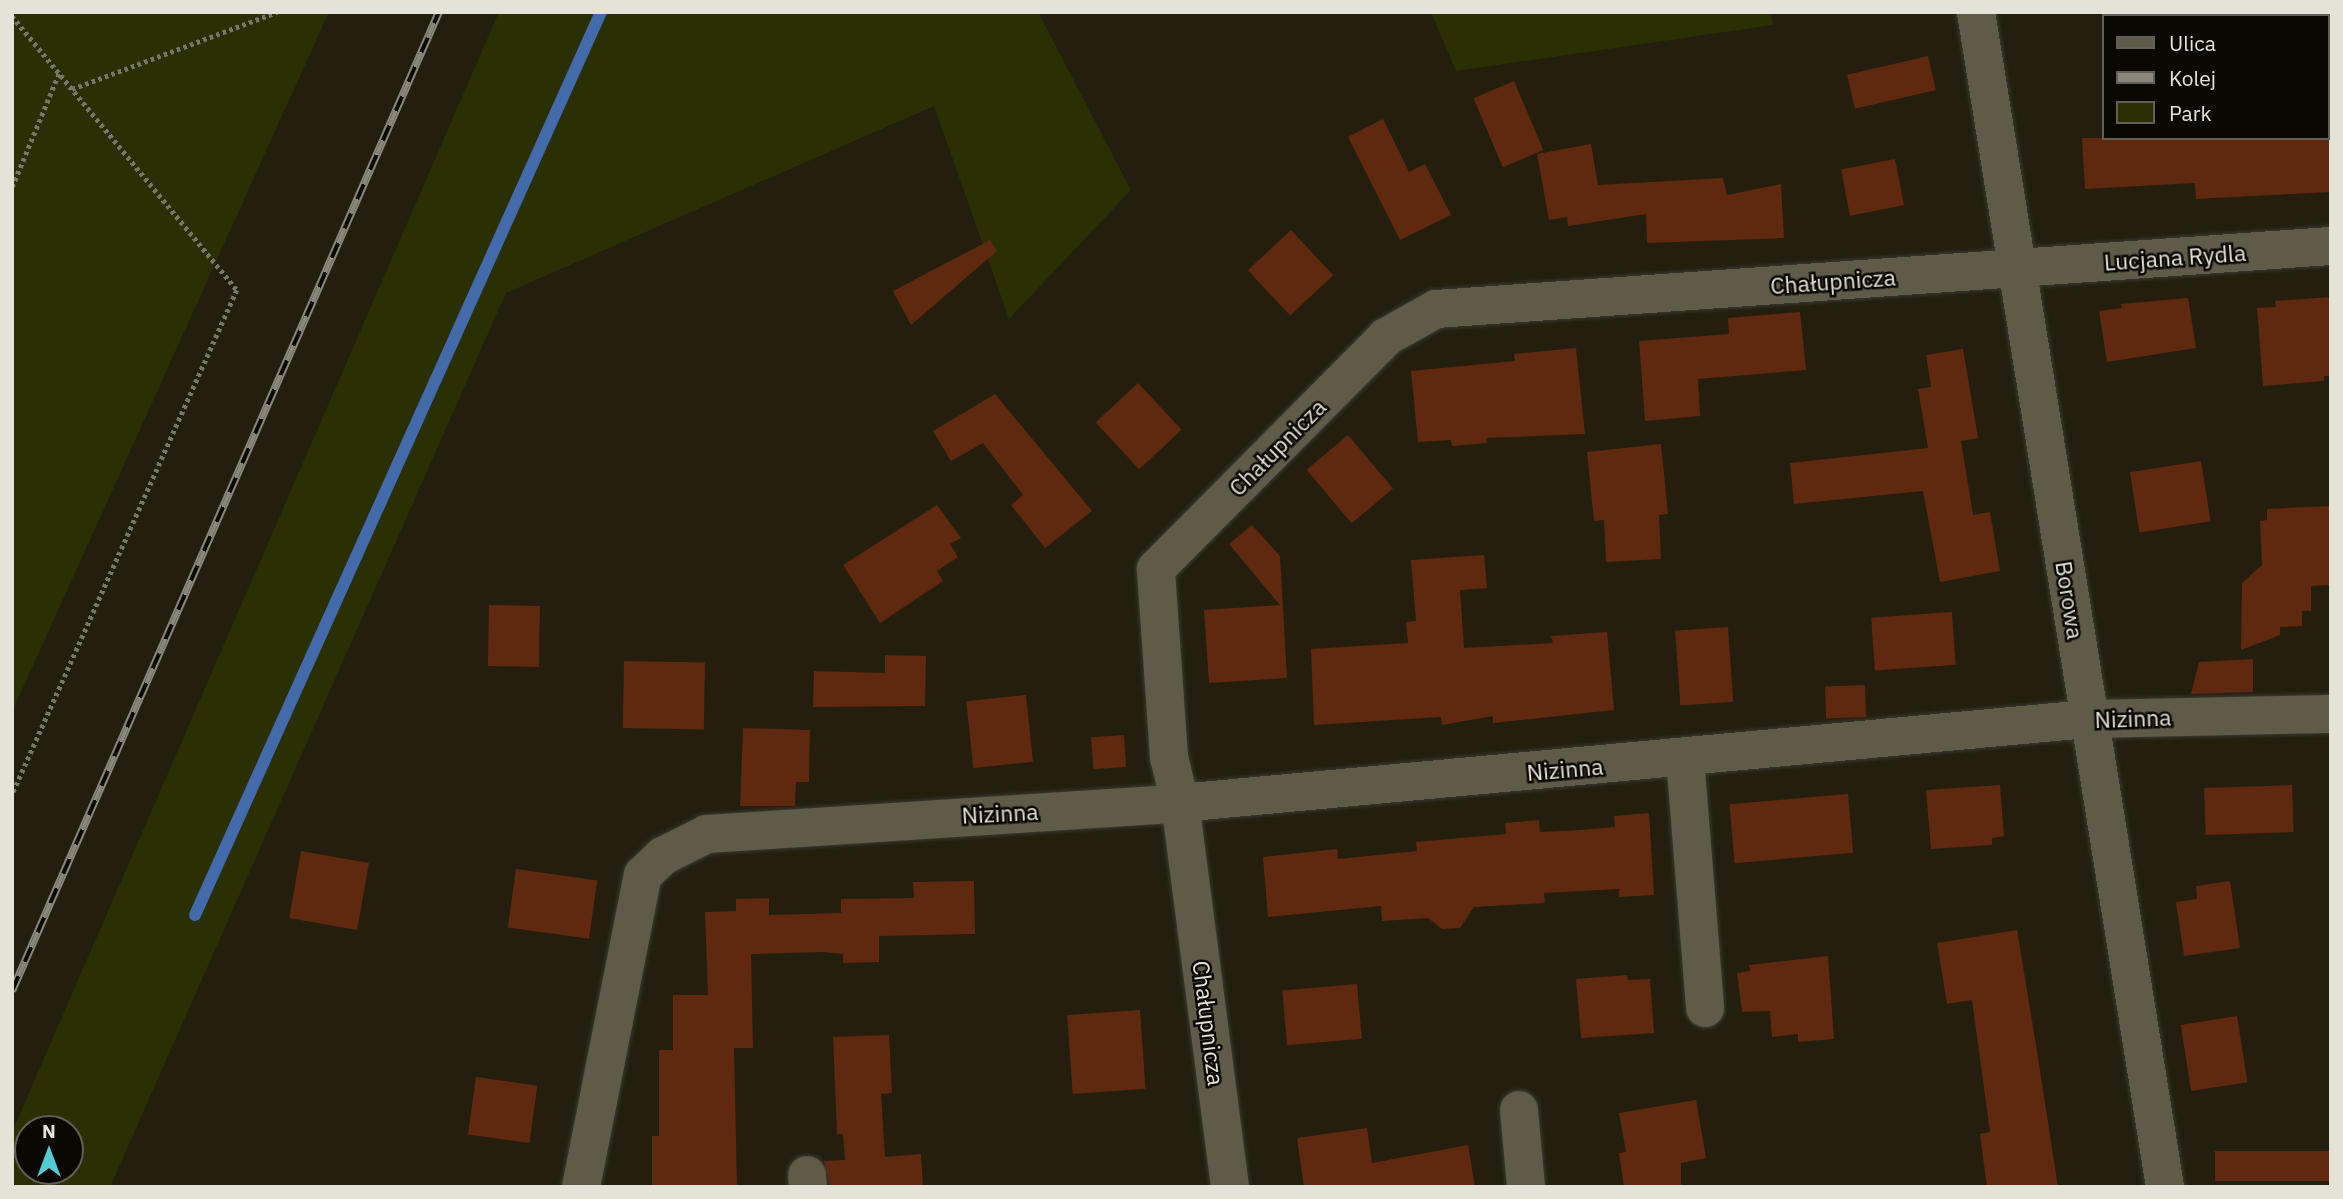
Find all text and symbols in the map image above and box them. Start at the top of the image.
legend [2102,14,2329,140]
text: Ulica [2169,29,2216,57]
text: Kolej [2169,64,2216,92]
text: Park [2169,99,2212,127]
street label: Lucjana Rydla [2103,238,2247,276]
street label: Chałupnicza [1769,263,1897,299]
street label: Chałupnicza [1223,393,1331,501]
street label: Borowa [2050,559,2090,641]
street label: Nizinna [2094,703,2172,733]
street label: Nizinna [1526,752,1604,786]
street label: Nizinna [961,797,1039,829]
street label: Chałupnicza [1188,959,1230,1087]
north arrow [14,1115,84,1185]
text: N [42,1119,56,1143]

